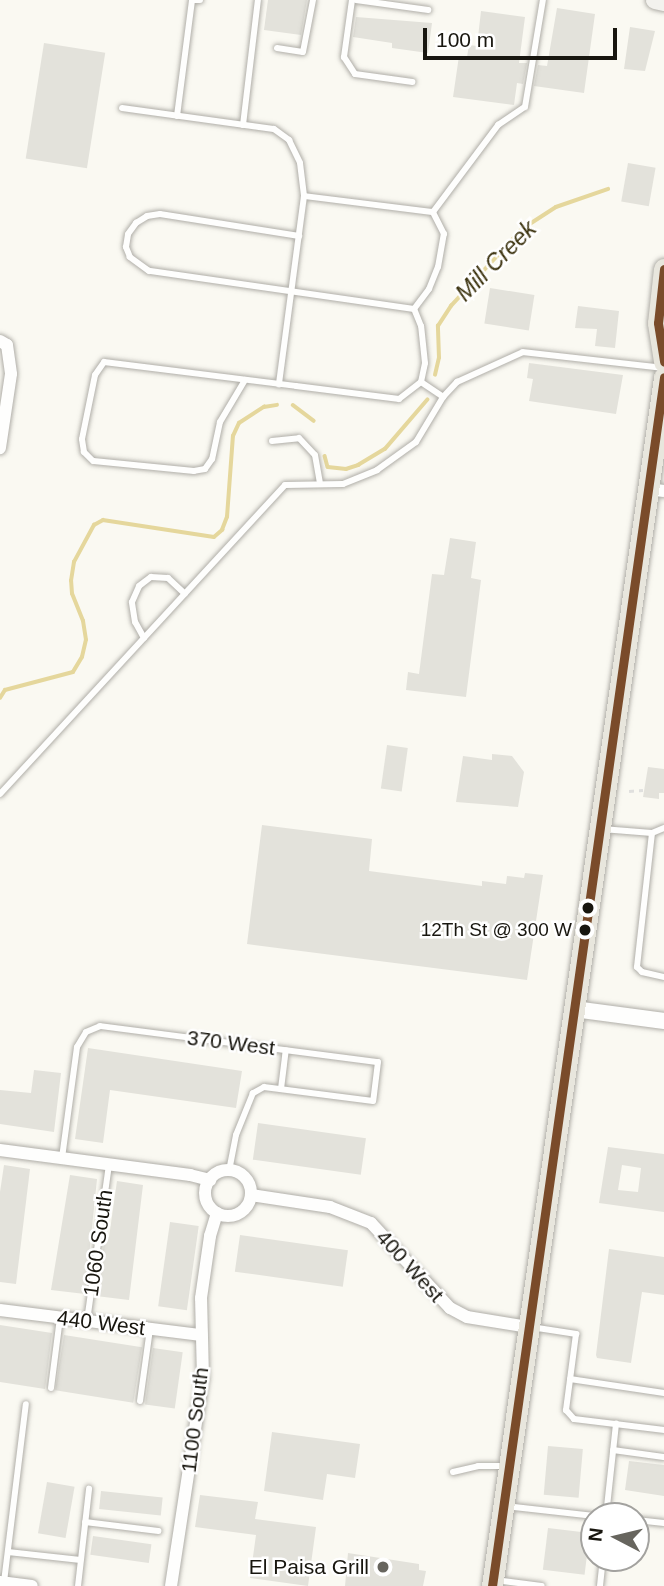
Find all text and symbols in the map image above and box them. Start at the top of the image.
scale bar [426,14,620,58]
text: 100 m [436,28,494,51]
water label: Mill Creek [450,215,542,307]
unlabelled marker [581,901,595,915]
place label: 12Th St @ 300 W [421,919,572,941]
marker: 12Th St @ 300 W [578,923,592,937]
street label: 370 West [186,1025,276,1061]
street label: 1060 South [78,1188,118,1298]
street label: 400 West [371,1225,449,1307]
street label: 440 West [56,1305,146,1341]
street label: 1100 South [176,1366,214,1474]
north arrow [580,1502,650,1572]
text: N [584,1527,607,1543]
place label: El Paisa Grill [249,1554,369,1580]
marker: El Paisa Grill [375,1559,391,1575]

